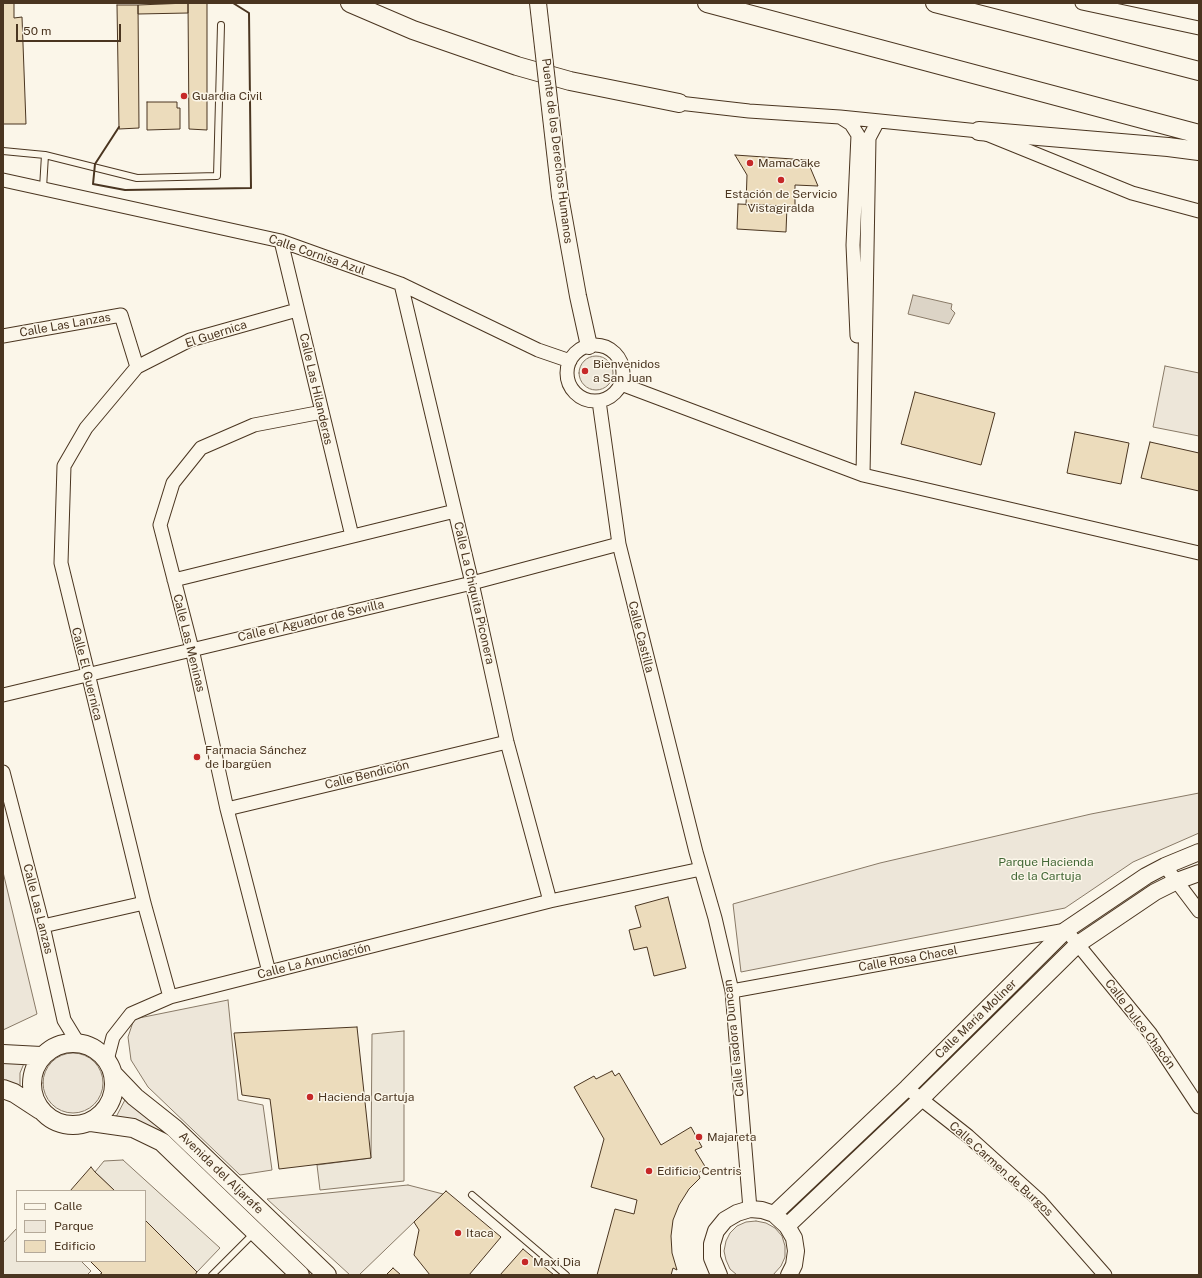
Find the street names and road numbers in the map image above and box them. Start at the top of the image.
street label: Puente de los Derechos Humanos [538,57,576,245]
street label: Calle Cornisa Azul [267,232,367,278]
street label: Calle Las Lanzas [18,310,112,340]
street label: El Guernica [183,317,249,351]
street label: Calle Las Hilanderas [296,332,336,446]
street label: Calle La Chiquita Piconera [451,520,497,666]
street label: Calle Las Meninas [170,593,208,693]
street label: Calle el Aguador de Sevilla [236,597,386,645]
street label: Calle Castilla [625,600,657,674]
street label: Calle El Guernica [68,626,106,722]
street label: Calle Bendición [323,758,411,792]
street label: Calle Las Lanzas [20,862,56,956]
street label: Calle La Anunciación [256,940,372,982]
street label: Calle Rosa Chacel [857,943,959,975]
street label: Calle María Moliner [932,976,1020,1062]
street label: Calle Dulce Chacón [1102,976,1178,1072]
street label: Calle Isadora Duncan [721,979,747,1097]
street label: Calle Carmen de Burgos [946,1119,1056,1219]
street label: Avenida del Aljarafe [176,1129,266,1217]

